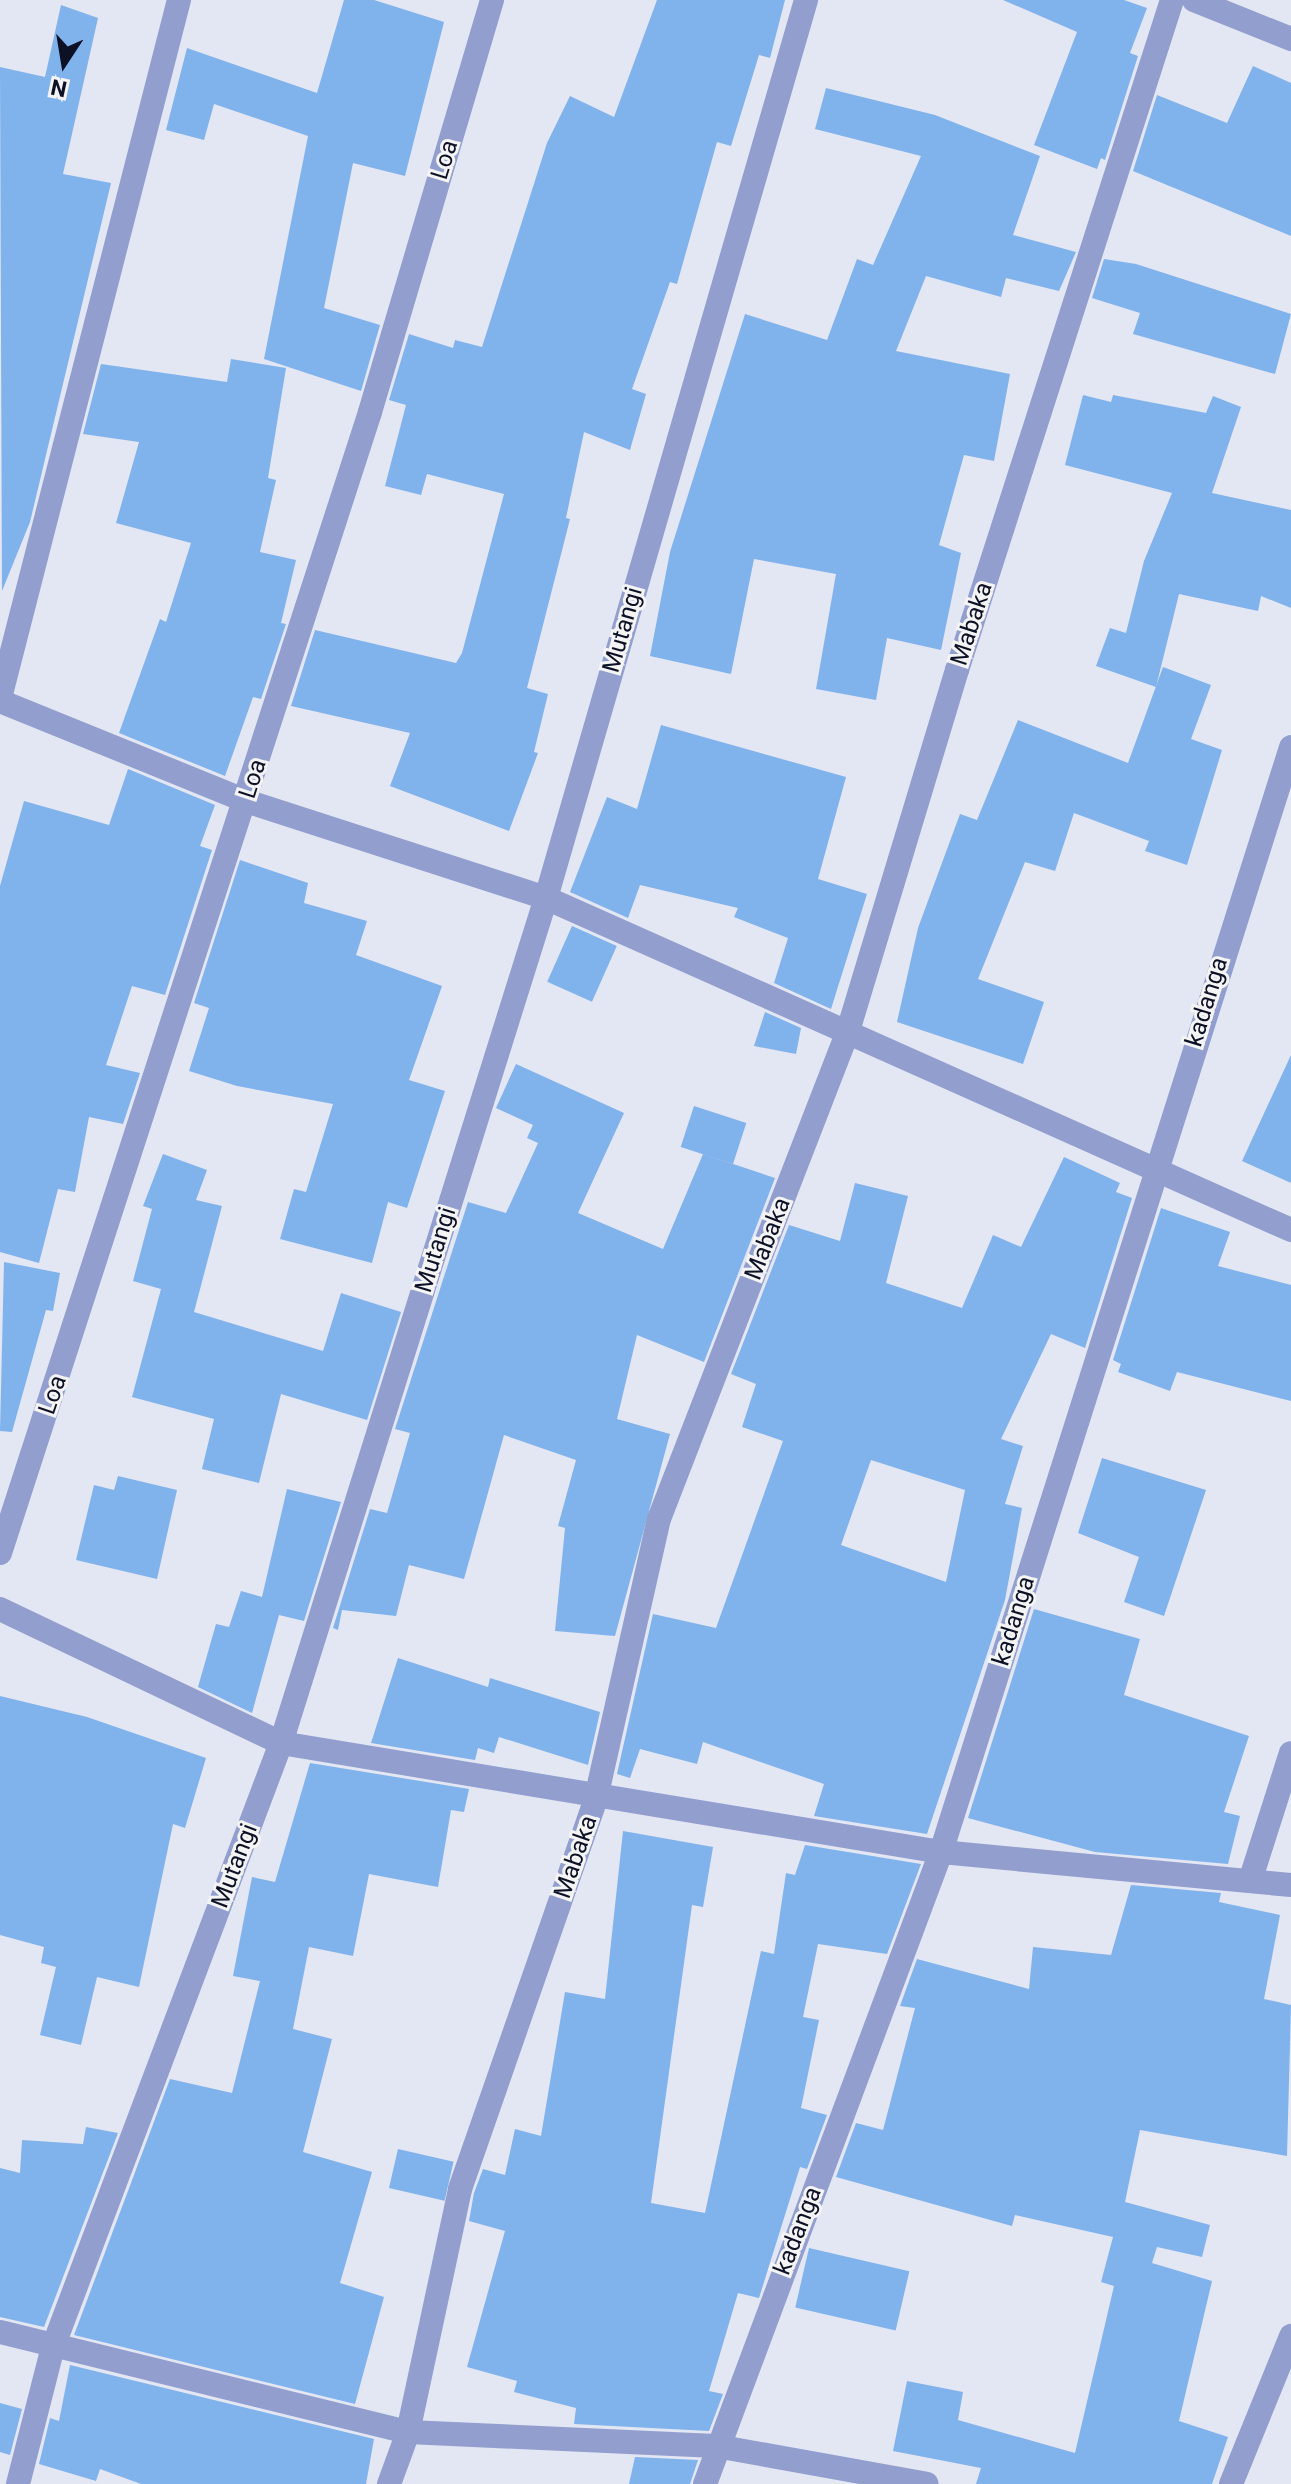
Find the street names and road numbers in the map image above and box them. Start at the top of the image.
street label: Loa [425,137,465,183]
street label: Mabaka [945,579,999,669]
street label: Mutangi [597,584,649,676]
street label: Loa [233,756,273,802]
street label: kadanga [1180,954,1234,1050]
street label: Mabaka [739,1194,797,1284]
street label: Mutangi [409,1204,463,1296]
street label: Loa [33,1372,73,1418]
street label: kadanga [987,1573,1041,1669]
street label: Mabaka [548,1812,604,1902]
street label: Mutangi [206,1820,264,1912]
street label: kadanga [768,2183,828,2279]

